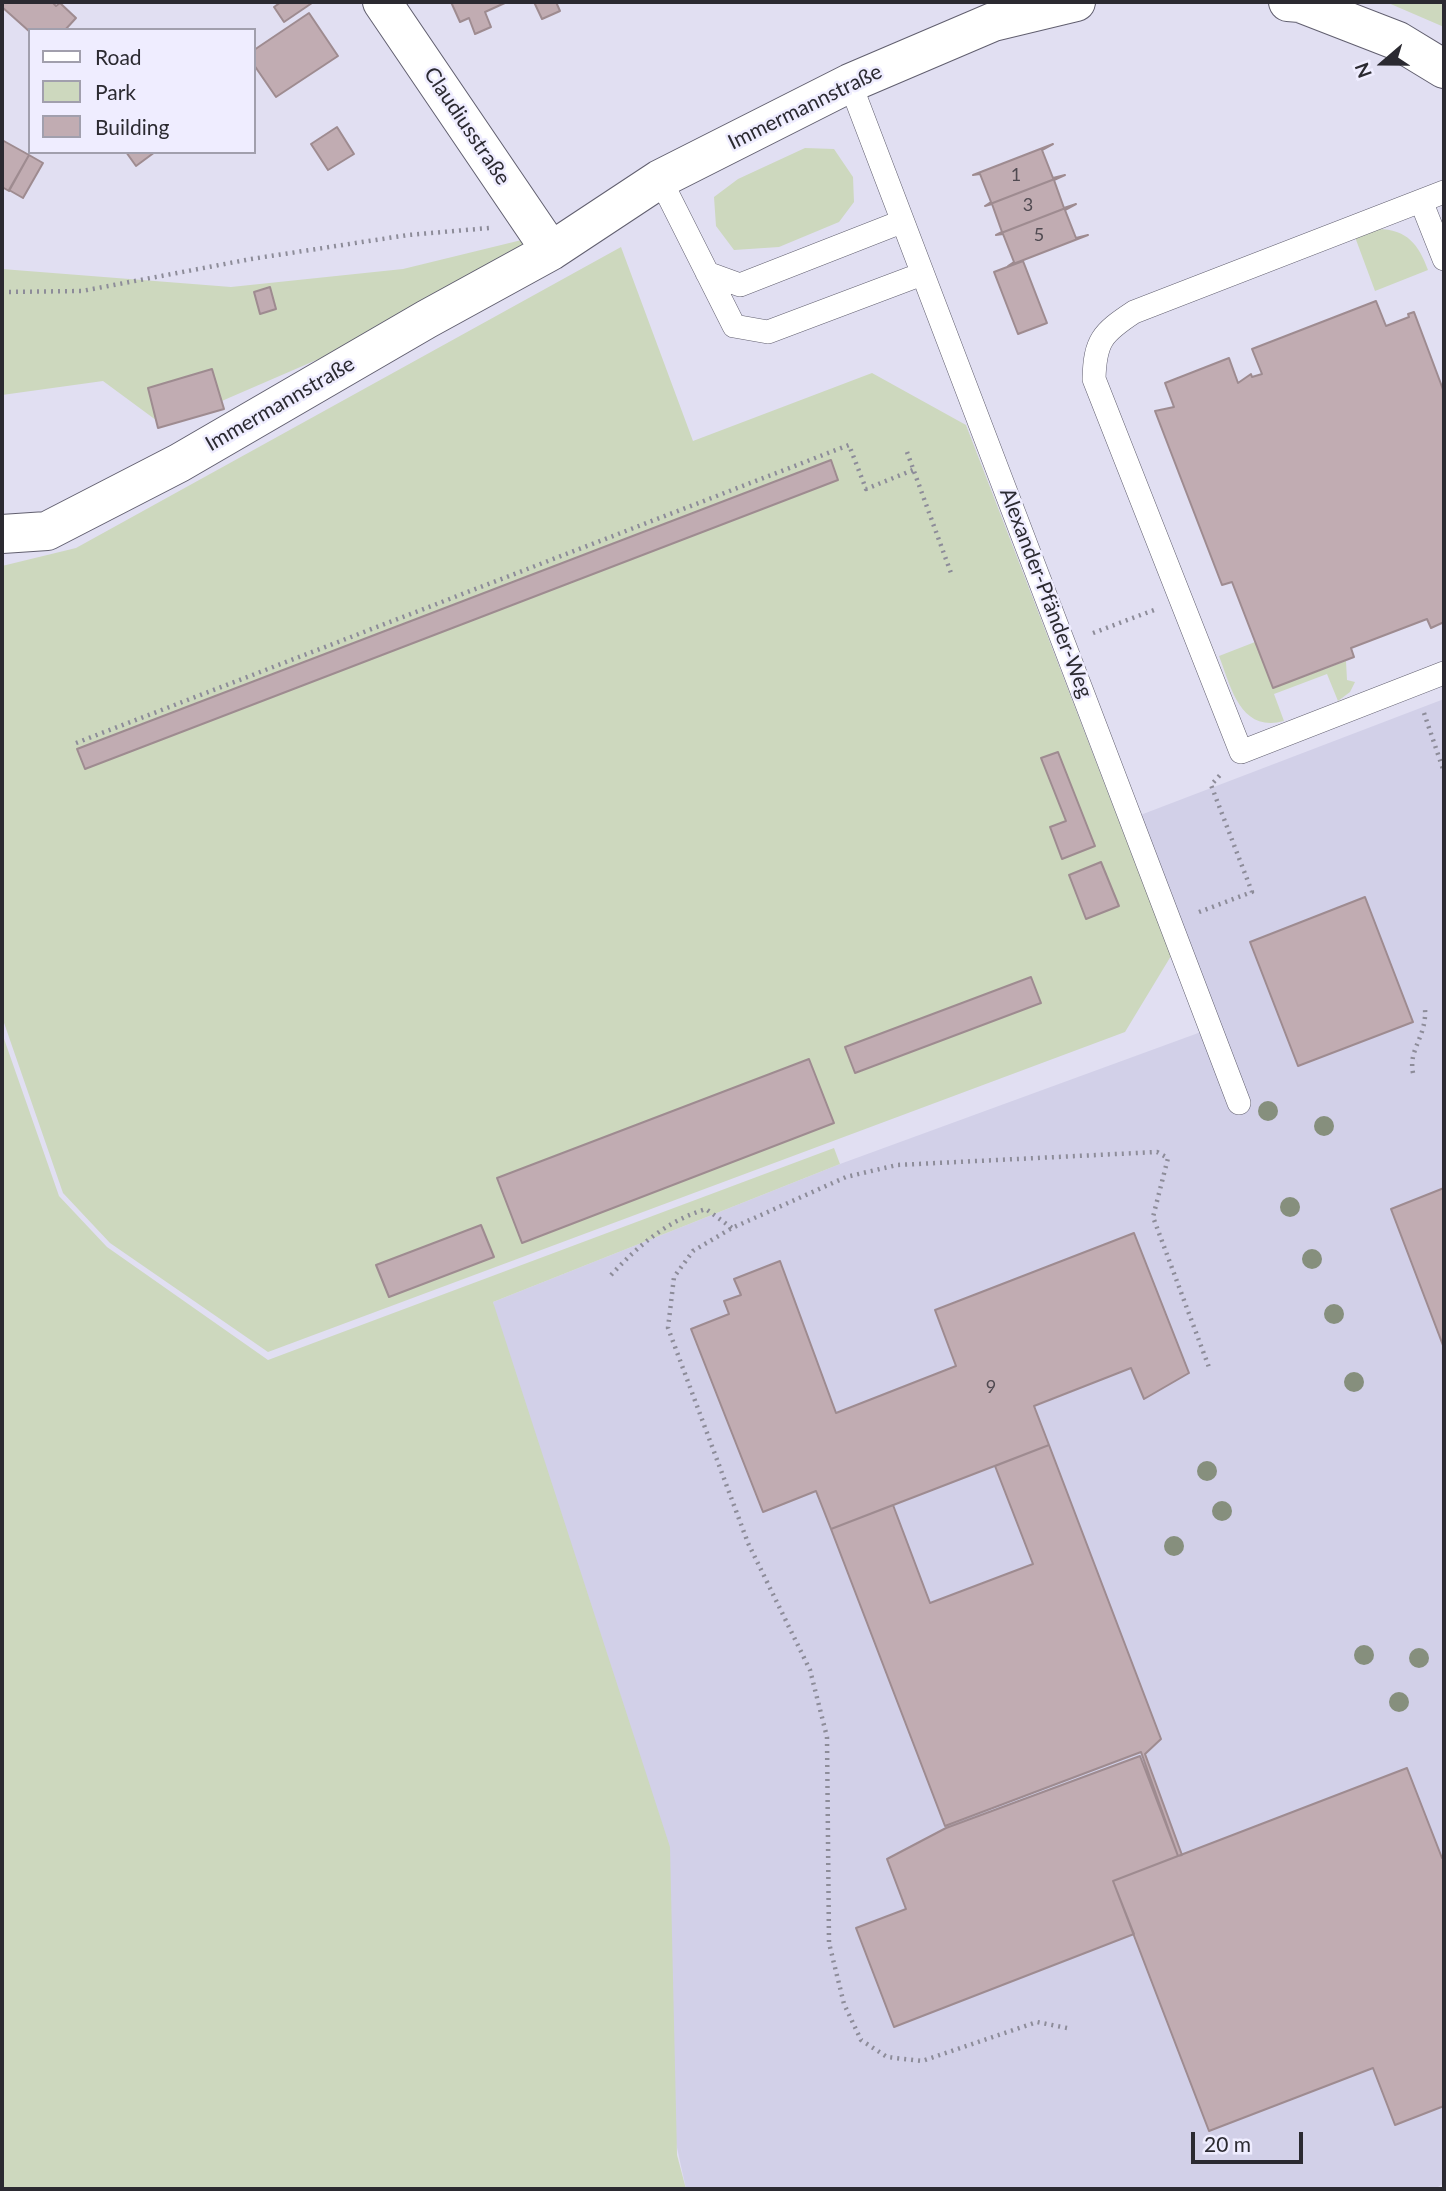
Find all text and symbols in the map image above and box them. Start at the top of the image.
legend [28,28,256,154]
north arrow [1348,28,1418,98]
text: Road [95,44,142,69]
street label: Immermannstraße [724,59,886,155]
text: N [1349,60,1376,81]
street label: Claudiusstraße [418,62,516,190]
text: Park [95,79,136,104]
text: Building [95,114,170,139]
house number: 1 [1011,164,1021,186]
house number: 3 [1023,194,1033,216]
house number: 5 [1034,224,1044,246]
street label: Immermannstraße [201,351,359,457]
street label: Alexander-Pfänder-Weg [994,485,1098,701]
house number: 9 [986,1376,996,1398]
scale bar [1194,2118,1306,2162]
text: 20 m [1204,2131,1251,2156]

